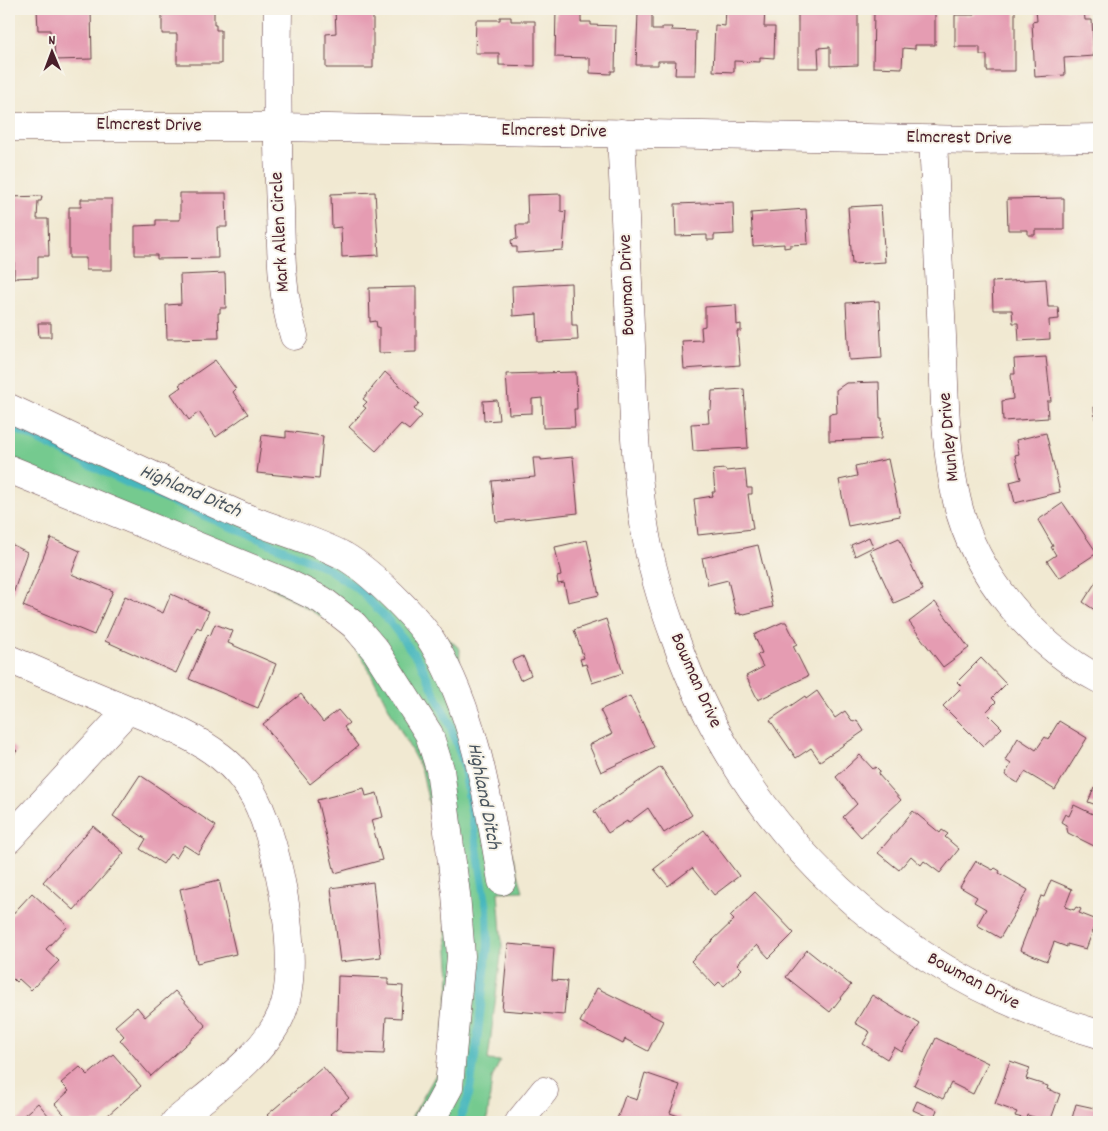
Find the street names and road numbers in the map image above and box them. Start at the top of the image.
street label: Elmcrest Drive [96,112,202,140]
street label: Elmcrest Drive [501,118,607,146]
street label: Elmcrest Drive [906,125,1012,153]
street label: Mark Allen Circle [264,171,298,293]
street label: Bowman Drive [613,234,643,336]
street label: Munley Drive [933,391,967,483]
street label: Bowman Drive [662,629,728,733]
street label: Bowman Drive [922,946,1024,1018]

